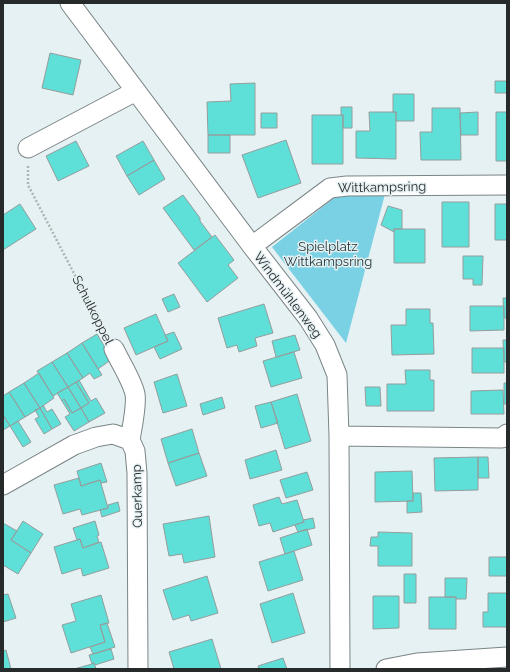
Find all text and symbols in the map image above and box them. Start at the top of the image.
street label: Wittkampsring [338,179,426,195]
park label: Spielplatz Wittkampsring [284,239,372,269]
street label: Windmühlenweg [251,249,325,341]
street label: Schulkoppel [69,273,117,347]
street label: Querkamp [129,464,145,528]

